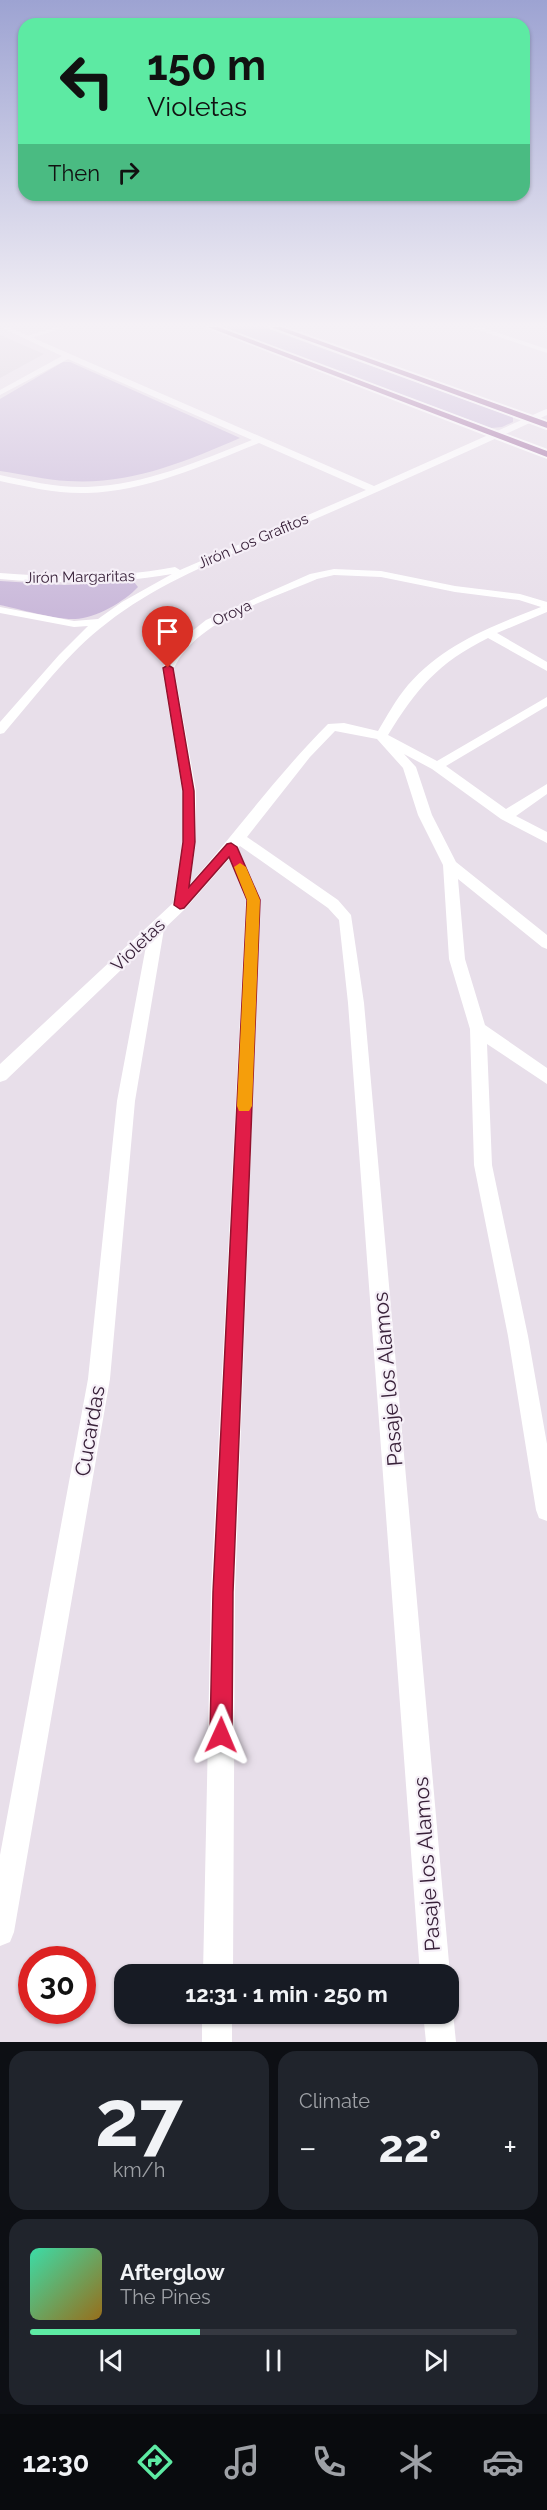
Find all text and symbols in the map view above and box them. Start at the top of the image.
text: 150 m [147,41,266,90]
icon: left [48,42,126,120]
text: Violetas [147,91,247,122]
icon: right [112,156,145,189]
text: Then [48,160,100,186]
street label: Jirón Los Grafitos [195,510,311,572]
street label: Jirón Margaritas [25,567,135,587]
street label: Oroya [210,596,254,630]
pin [142,606,193,668]
icon: arrive [151,615,184,648]
street label: Violetas [106,914,169,975]
street label: Pasaje los Alamos [367,1291,408,1467]
street label: Cucardas [69,1384,110,1478]
position arrow [189,1703,253,1767]
street label: Pasaje los Alamos [408,1776,445,1952]
speed limit sign: 30 [18,1946,96,2024]
text: 12:31 · 1 min · 250 m [185,1981,388,2007]
text: 27 [95,2073,183,2164]
text: Climate [299,2089,370,2113]
text: 22° [378,2120,442,2173]
text: − [299,2128,317,2167]
text: + [503,2128,517,2167]
text: km/h [113,2158,165,2182]
text: Afterglow [120,2259,225,2285]
text: The Pines [120,2285,211,2309]
icon: previous [95,2344,128,2377]
icon: pause [257,2344,290,2377]
icon: next [419,2344,452,2377]
icon: directions [134,2441,176,2483]
icon: music [221,2441,263,2483]
icon: phone [308,2441,350,2483]
icon: climate [395,2441,437,2483]
icon: car [482,2441,524,2483]
text: 12:30 [23,2447,89,2478]

